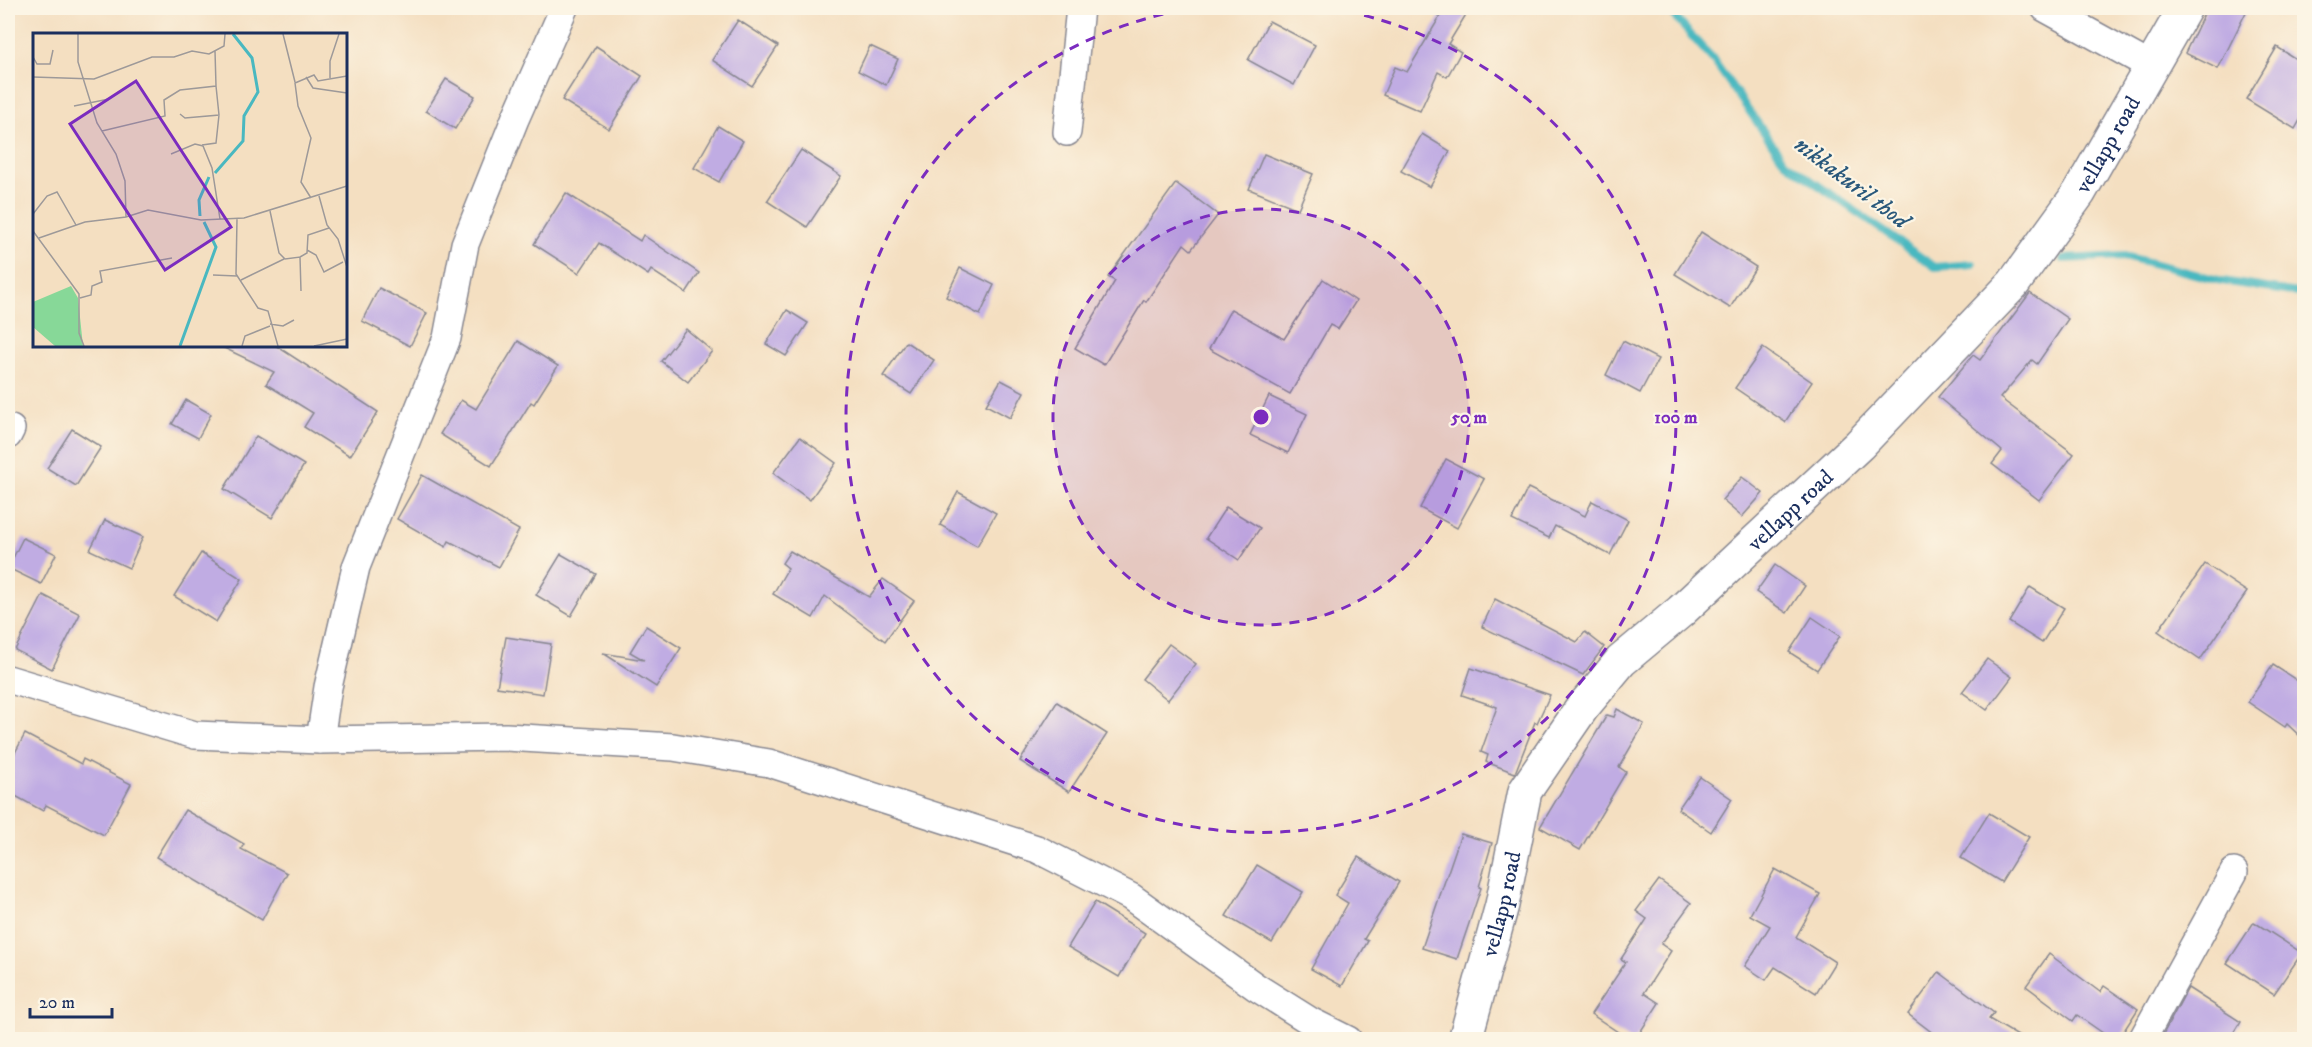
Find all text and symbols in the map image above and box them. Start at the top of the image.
inset map [33,33,346,346]
street label: vellapp road [2069,92,2147,199]
water label: nikkakuril thod [1788,130,1918,238]
centre of rings [1251,407,1271,427]
text: 50 m [1450,407,1487,429]
text: 100 m [1654,407,1698,429]
street label: vellapp road [1742,464,1839,558]
street label: vellapp road [1476,849,1528,961]
scale bar [30,981,112,1019]
text: 20 m [39,992,75,1014]

